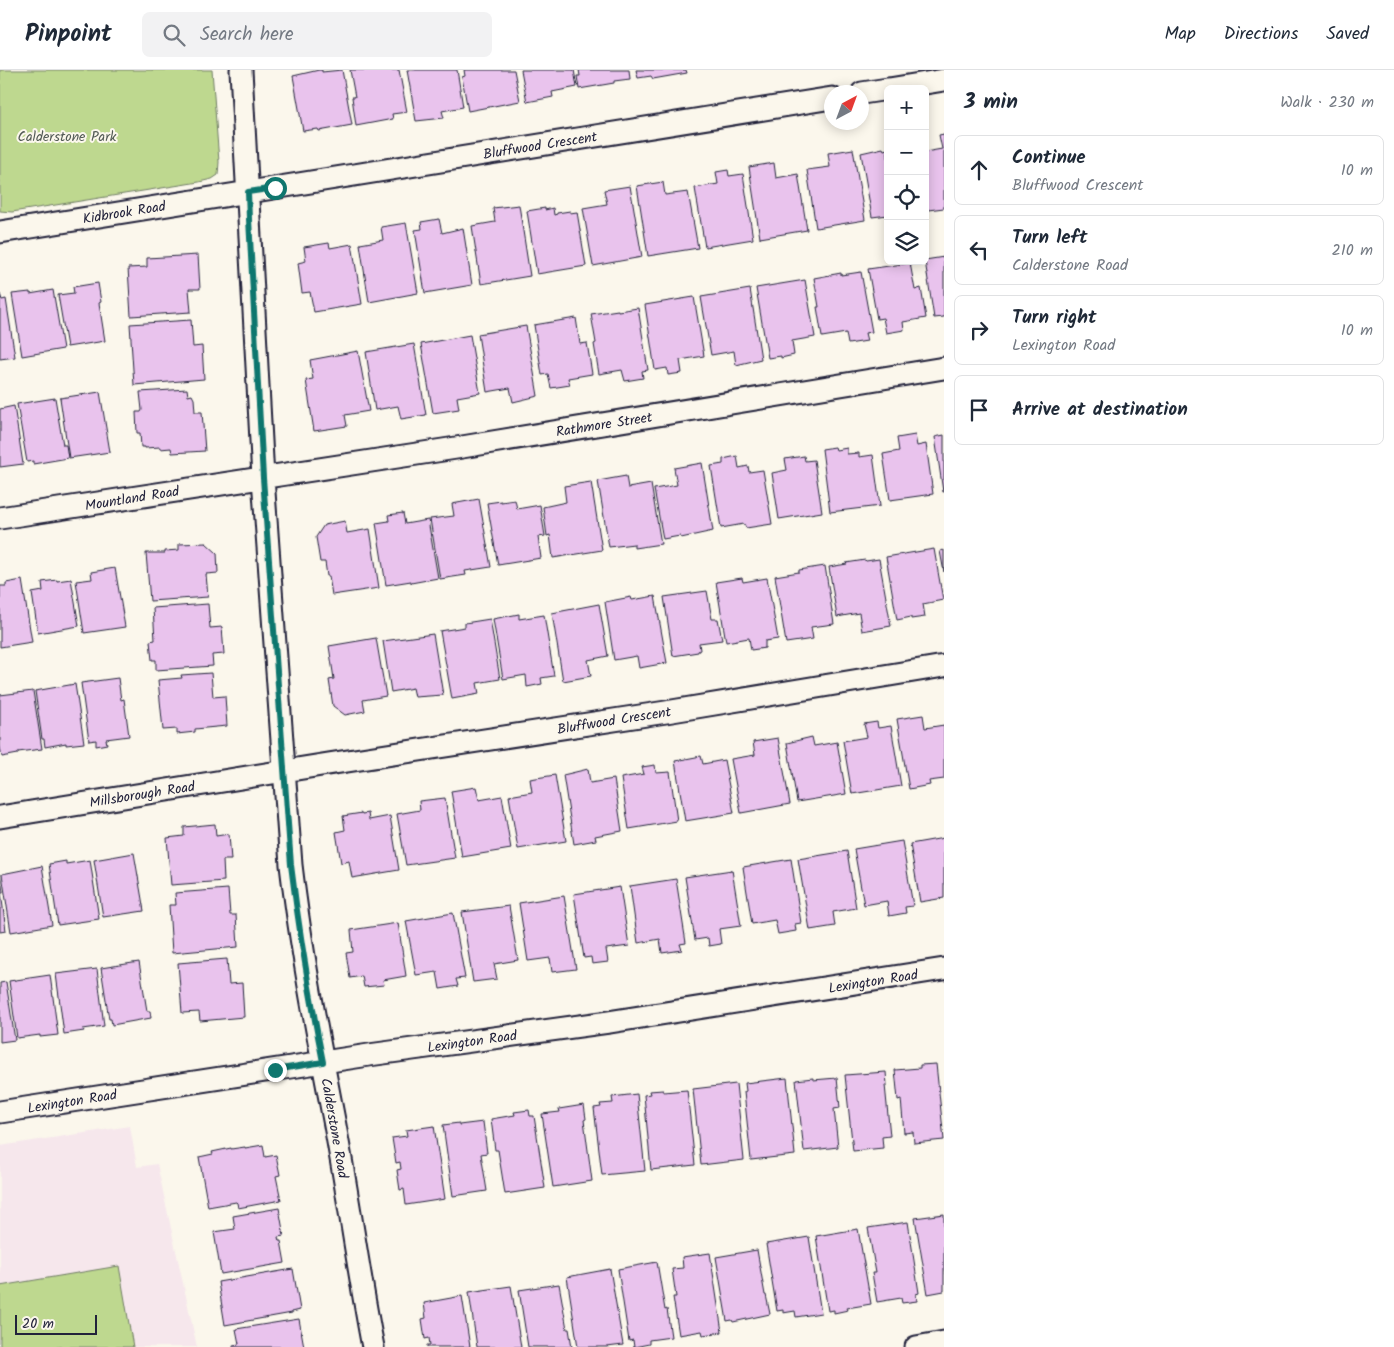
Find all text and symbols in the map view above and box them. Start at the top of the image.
search box [142,12,492,57]
text: Pinpoint [25,15,112,54]
text: Search here [200,20,294,50]
text: Map [1164,20,1196,49]
text: Directions [1224,20,1298,49]
text: Saved [1326,20,1369,49]
icon: search [160,21,188,49]
north arrow [824,85,869,130]
map controls [884,85,929,265]
button: + [884,85,929,130]
text: 3 min [964,86,1018,119]
text: Walk · 230 m [1280,90,1374,115]
park label: Calderstone Park [18,126,117,148]
street label: Bluffwood Crescent [482,126,599,166]
button: − [884,130,929,175]
text: Continue [1012,143,1085,173]
icon: ahead [965,156,993,184]
text: 10 m [1341,158,1373,183]
text: Bluffwood Crescent [1012,173,1143,198]
button: locate [884,175,929,220]
route start [264,177,287,200]
street label: Kidbrook Road [81,195,168,230]
button: layers [884,220,929,265]
text: Turn left [1012,223,1087,253]
icon: left [965,236,993,264]
text: 210 m [1332,238,1373,263]
text: Calderstone Road [1012,253,1128,278]
text: Turn right [1012,303,1097,333]
icon: right [965,316,993,344]
text: 10 m [1341,318,1373,343]
text: Lexington Road [1012,333,1115,358]
text: Arrive at destination [1012,395,1188,425]
icon: arrive [965,396,993,424]
street label: Rathmore Street [554,406,654,443]
street label: Mountland Road [83,481,182,517]
street label: Bluffwood Crescent [556,701,673,741]
street label: Millsborough Road [88,776,197,814]
street label: Lexington Road [827,964,920,1000]
street label: Lexington Road [426,1025,519,1059]
route end [264,1059,287,1082]
street label: Calderstone Road [314,1076,354,1181]
street label: Lexington Road [26,1084,119,1120]
scale bar [15,1312,98,1335]
text: 20 m [22,1313,54,1335]

